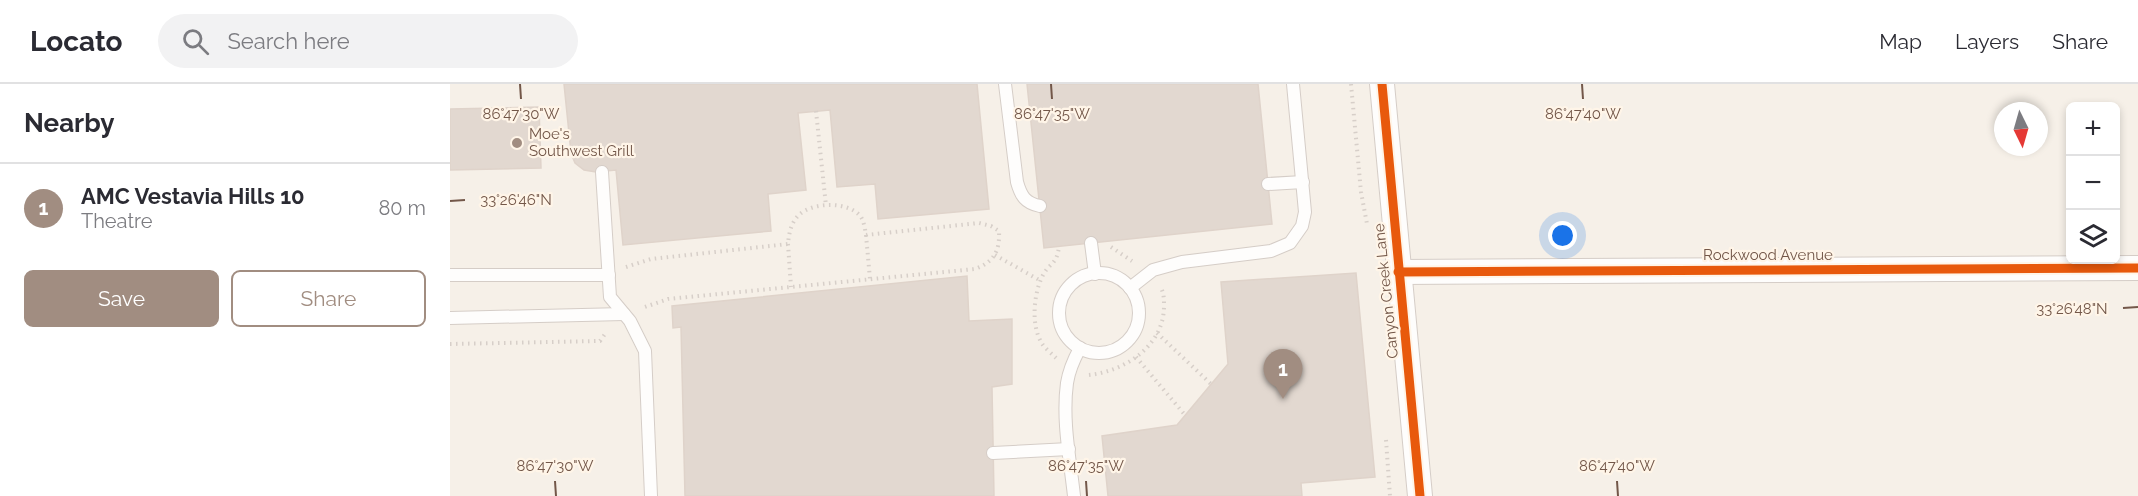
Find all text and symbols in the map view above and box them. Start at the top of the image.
search box [158,14,578,68]
text: Locato [30,25,122,58]
icon: search [179,25,212,58]
text: Search here [227,28,350,54]
text: Map [1879,29,1922,54]
text: Layers [1955,29,2019,54]
text: Share [2052,29,2108,54]
north arrow [1994,102,2048,156]
map controls [2066,102,2120,264]
button: + [2066,102,2120,156]
text: 86°47'30"W [483,105,560,123]
text: 86°47'35"W [1014,105,1090,123]
text: 86°47'40"W [1545,105,1621,123]
text: Nearby [24,108,114,138]
place label: Moe's Southwest Grill [529,125,635,160]
marker: Moe's Southwest Grill [510,136,524,150]
button: − [2066,156,2120,210]
text: AMC Vestavia Hills 10 [81,183,305,209]
text: 33°26'46"N [480,191,552,209]
text: 1 [39,196,48,220]
text: 80 m [378,196,426,220]
text: Theatre [81,209,153,233]
button: layers [2066,210,2120,264]
your location [1548,221,1577,250]
street label: Canyon Creek Lane [1370,222,1402,359]
street label: Rockwood Avenue [1703,246,1833,264]
button: Save [24,270,219,327]
button: Share [231,270,426,327]
text: 33°26'48"N [2036,300,2108,318]
pin: 1 [1264,350,1302,399]
text: 86°47'30"W [517,457,594,475]
text: 86°47'35"W [1048,457,1124,475]
text: 86°47'40"W [1579,457,1655,475]

